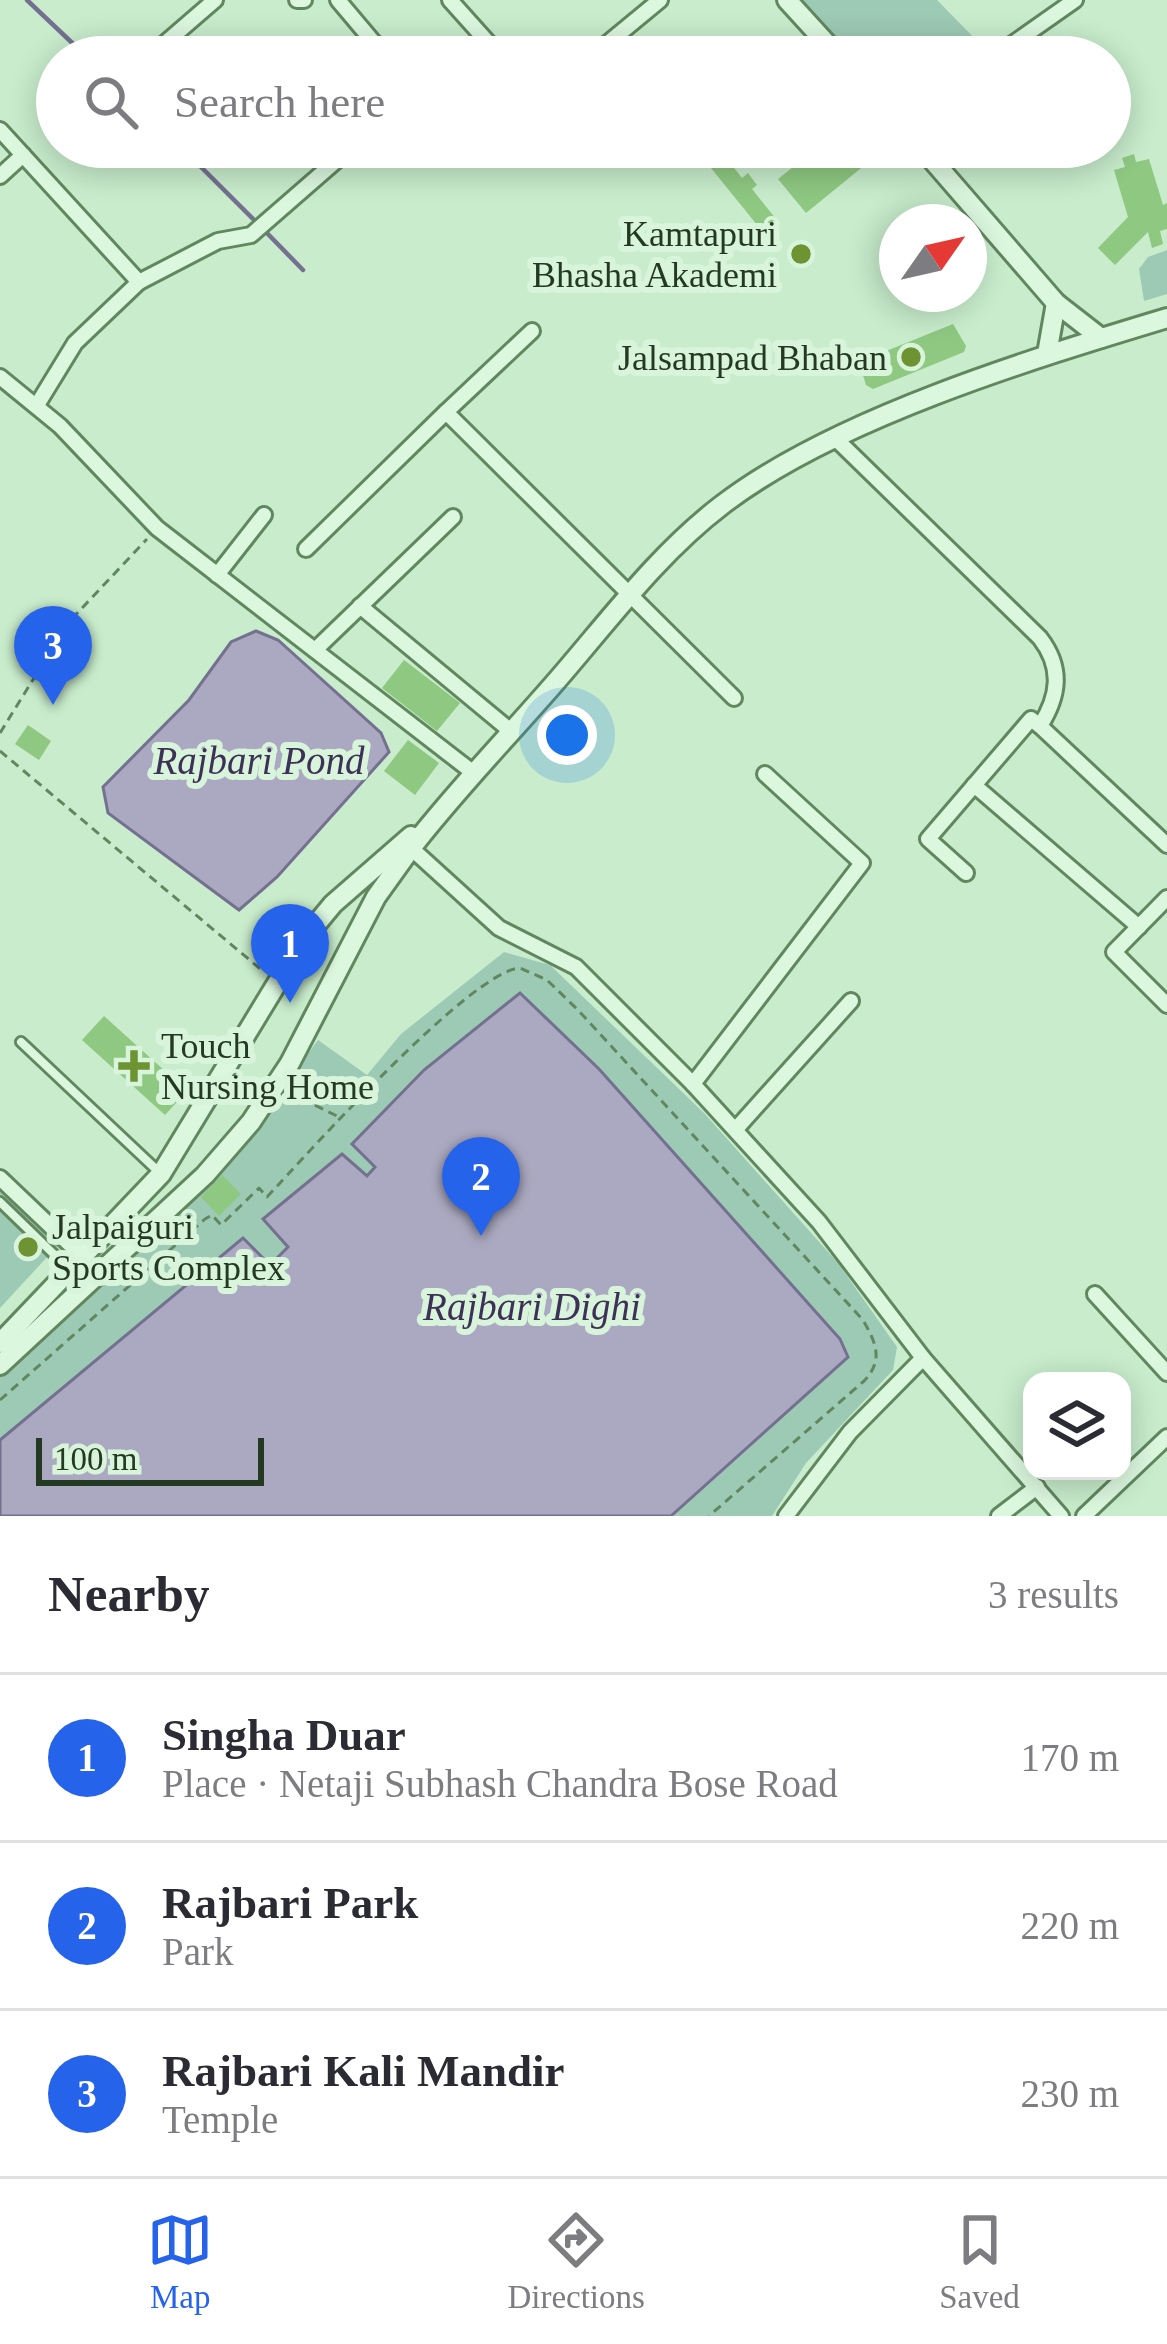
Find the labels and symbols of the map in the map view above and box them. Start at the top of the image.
north arrow [879,204,987,312]
place label: Kamtapuri Bhasha Akademi [532,214,777,295]
marker: Kamtapuri Bhasha Akademi [788,241,814,267]
place label: Jalsampad Bhaban [618,338,887,378]
marker: Jalsampad Bhaban [898,344,924,370]
pin: 3 [14,606,92,705]
your location [537,705,597,765]
water label: Rajbari Pond [152,739,365,783]
pin: 1 [251,904,329,1003]
place label: Touch Nursing Home [161,1026,374,1107]
marker: Touch Nursing Home [118,1050,150,1082]
pin: 2 [442,1137,520,1236]
place label: Jalpaiguri Sports Complex [52,1207,285,1288]
marker: Jalpaiguri Sports Complex [15,1234,41,1260]
water label: Rajbari Dighi [422,1285,641,1329]
scale bar [36,1432,264,1485]

